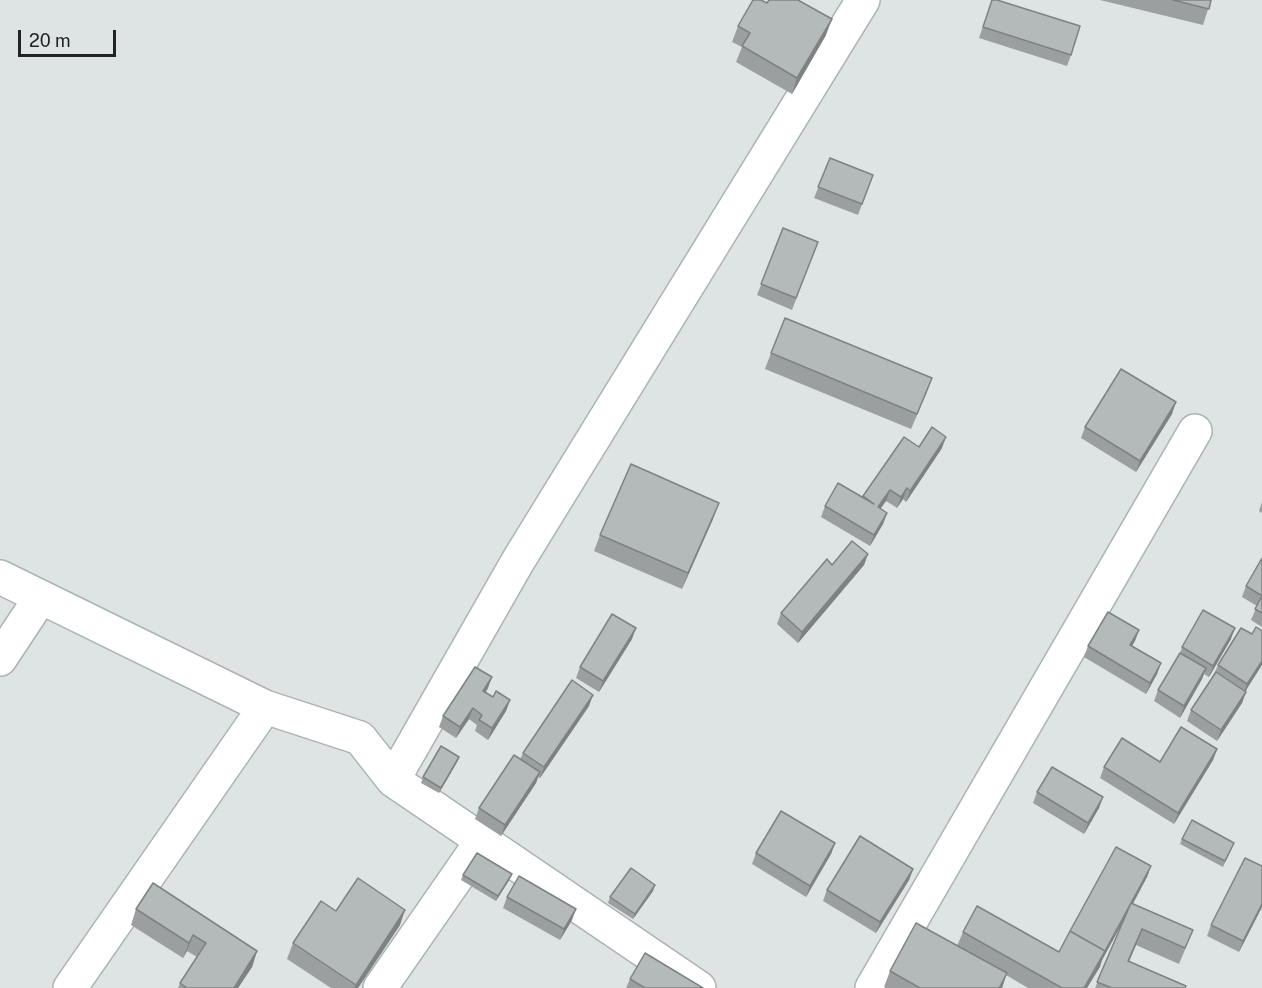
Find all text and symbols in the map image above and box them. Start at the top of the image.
scale bar [21,18,118,56]
text: 20 m [29,30,71,51]

